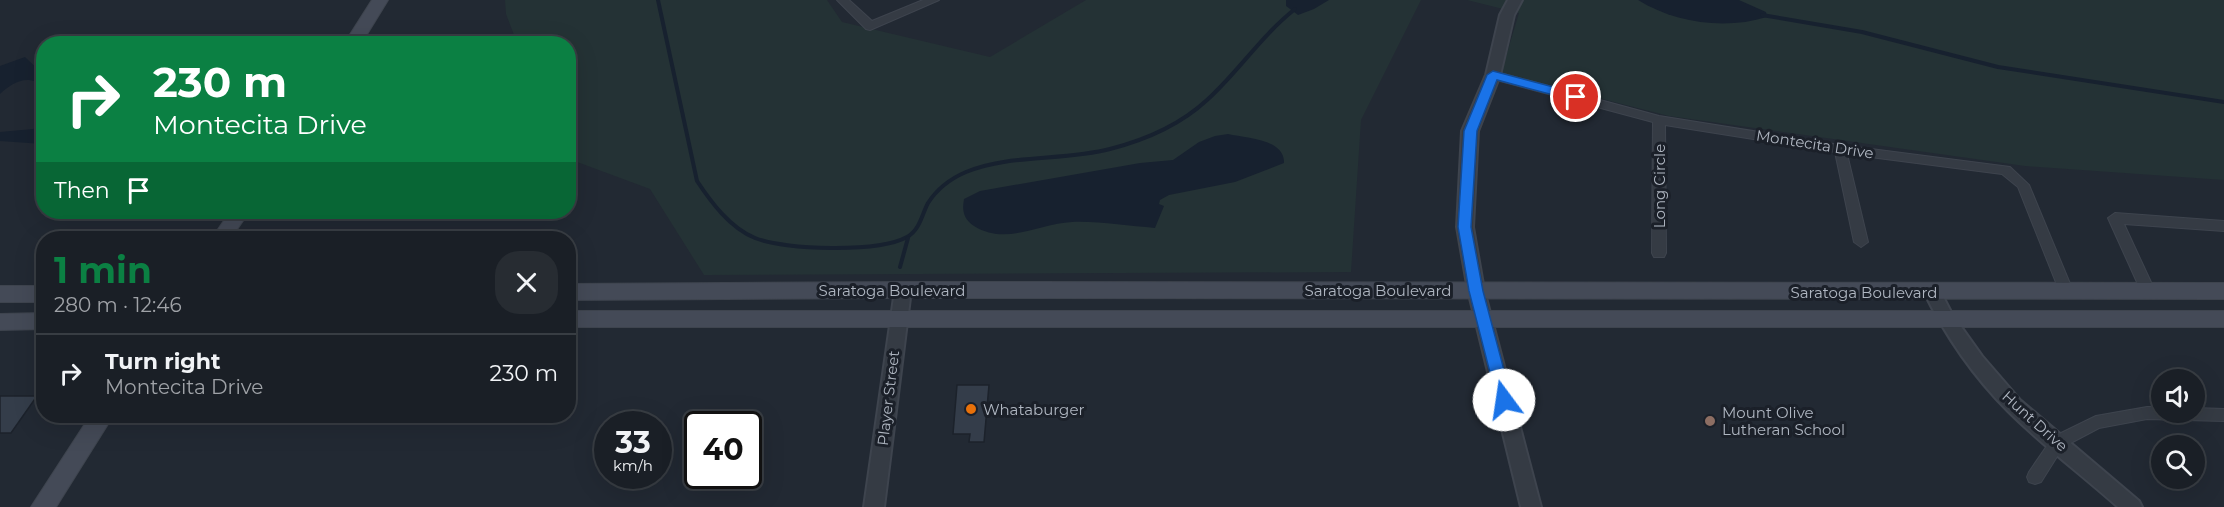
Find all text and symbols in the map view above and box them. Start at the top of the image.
text: 230 m [153,56,287,108]
icon: right [54,60,132,138]
pin [1550,71,1601,122]
icon: arrive [1559,80,1592,113]
text: Montecita Drive [153,108,367,141]
street label: Montecita Drive [1755,125,1875,163]
street label: Long Circle [1650,144,1669,228]
icon: arrive [122,174,155,207]
text: Then [54,177,110,204]
text: 1 min [54,248,152,292]
button: close [495,251,558,314]
street label: Saratoga Boulevard [818,281,966,300]
street label: Saratoga Boulevard [1304,281,1452,300]
street label: Saratoga Boulevard [1790,283,1938,302]
text: 280 m · 12:46 [54,293,182,317]
text: Turn right [105,348,220,375]
street label: Player Street [873,349,903,447]
icon: right [54,357,87,390]
text: 230 m [489,360,558,387]
position arrow [1472,368,1536,432]
map controls [2151,369,2205,489]
button: sound [2151,369,2205,423]
text: Montecita Drive [105,375,263,399]
street label: Hunt Drive [1998,387,2072,455]
place label: Whataburger [983,400,1084,419]
marker: Whataburger [964,402,978,416]
place label: Mount Olive Lutheran School [1722,403,1845,439]
speed limit sign: 40 [684,411,762,489]
marker: Mount Olive Lutheran School [1703,414,1717,428]
text: 33 [615,424,651,461]
button: search [2151,435,2205,489]
text: km/h [613,456,653,475]

